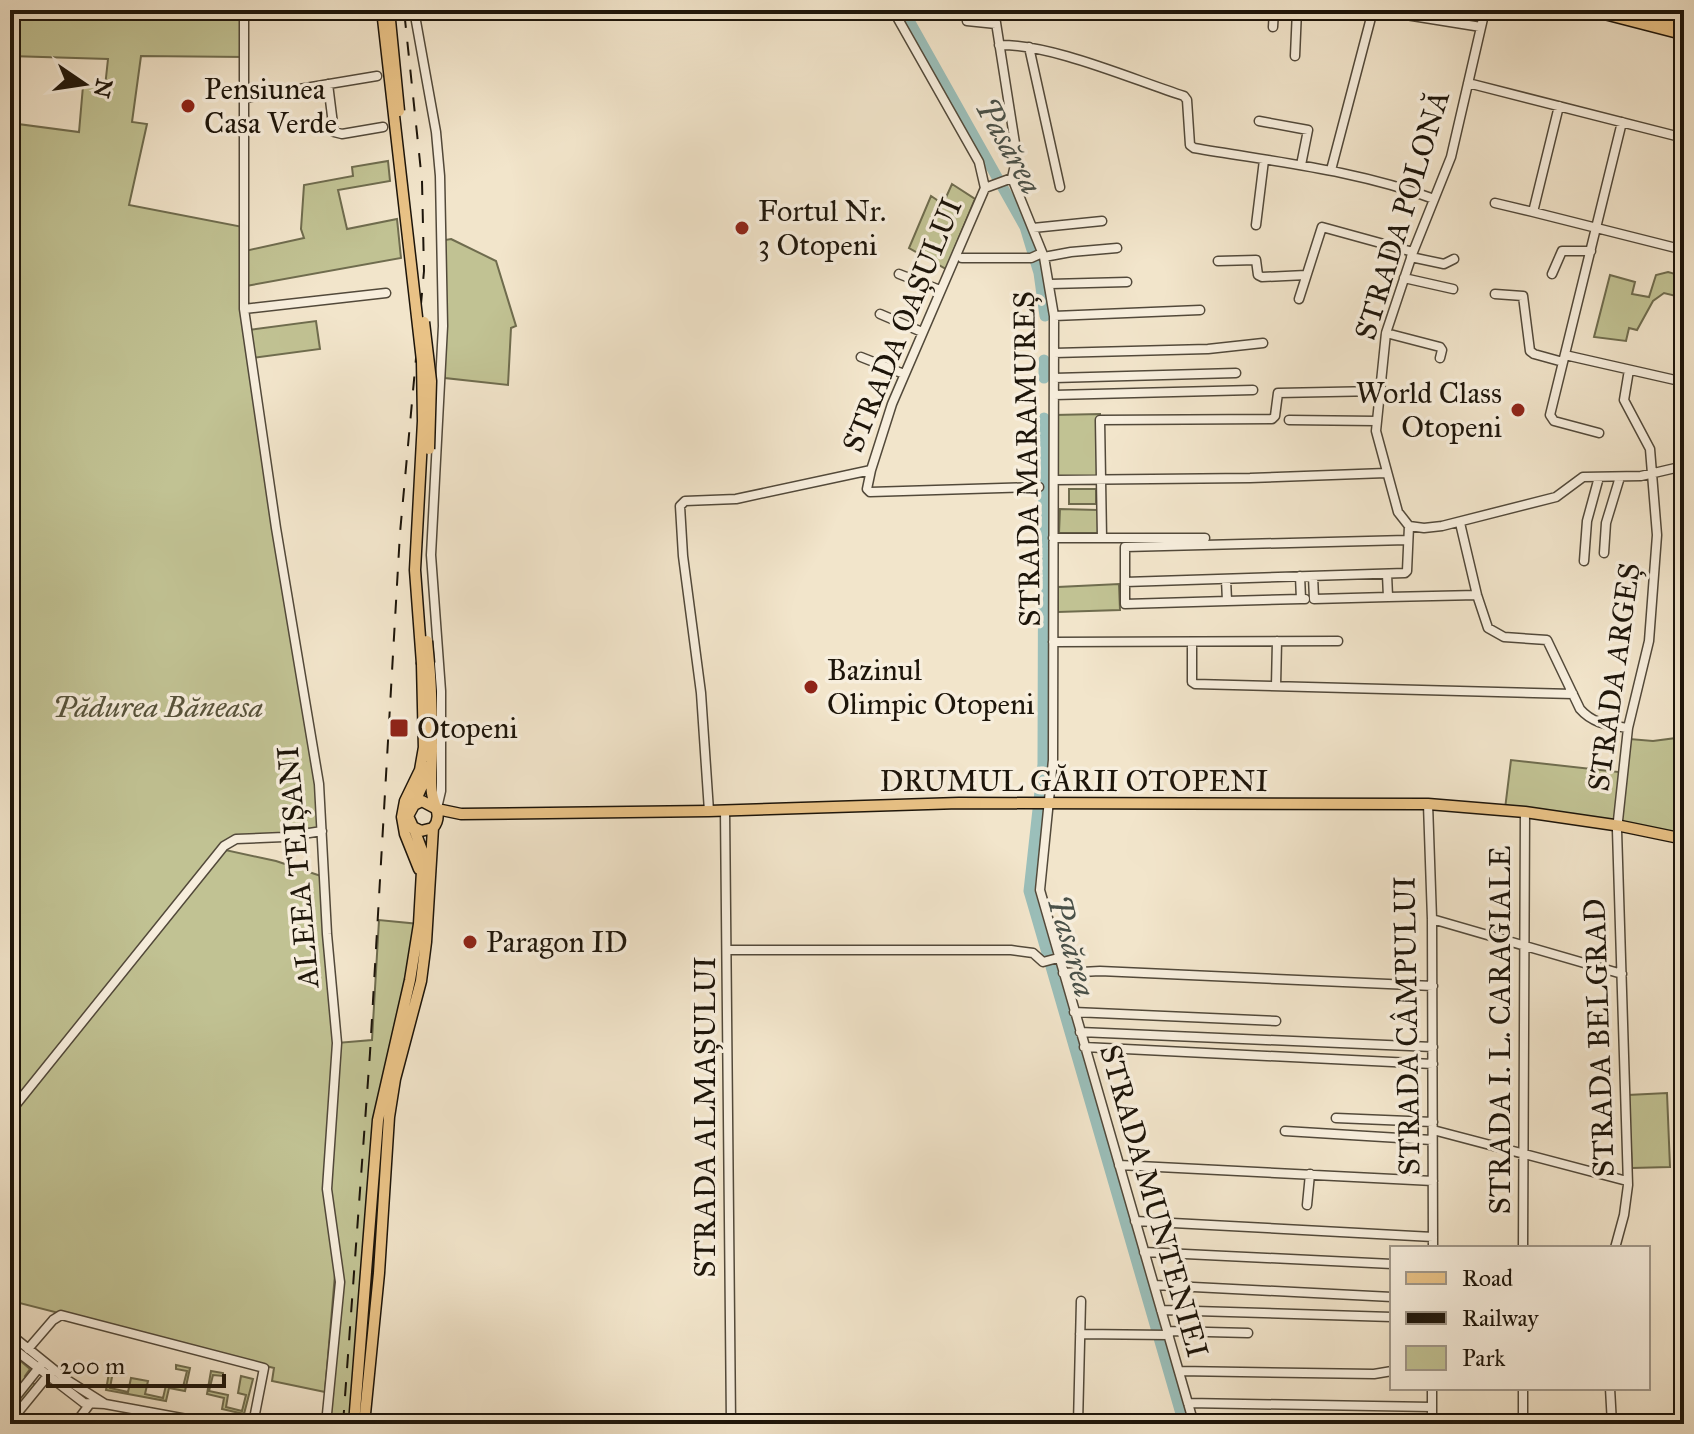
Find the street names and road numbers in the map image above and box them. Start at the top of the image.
street label: STRADA POLONĂ [1347,86,1457,344]
street label: STRADA OAȘULUI [835,193,969,457]
street label: STRADA MARAMUREȘ [1006,291,1048,627]
street label: STRADA ARGEȘ [1580,561,1648,793]
street label: ALEEA TEIȘANI [269,745,327,991]
street label: DRUMUL GĂRII OTOPENI [880,763,1268,799]
street label: STRADA I. L. CARAGIALE [1482,845,1518,1215]
street label: STRADA CÂMPULUI [1386,876,1428,1176]
street label: STRADA BELGRAD [1576,898,1622,1178]
street label: STRADA ALMAȘULUI [687,956,723,1278]
street label: STRADA MUNTENIEI [1092,1040,1216,1362]

